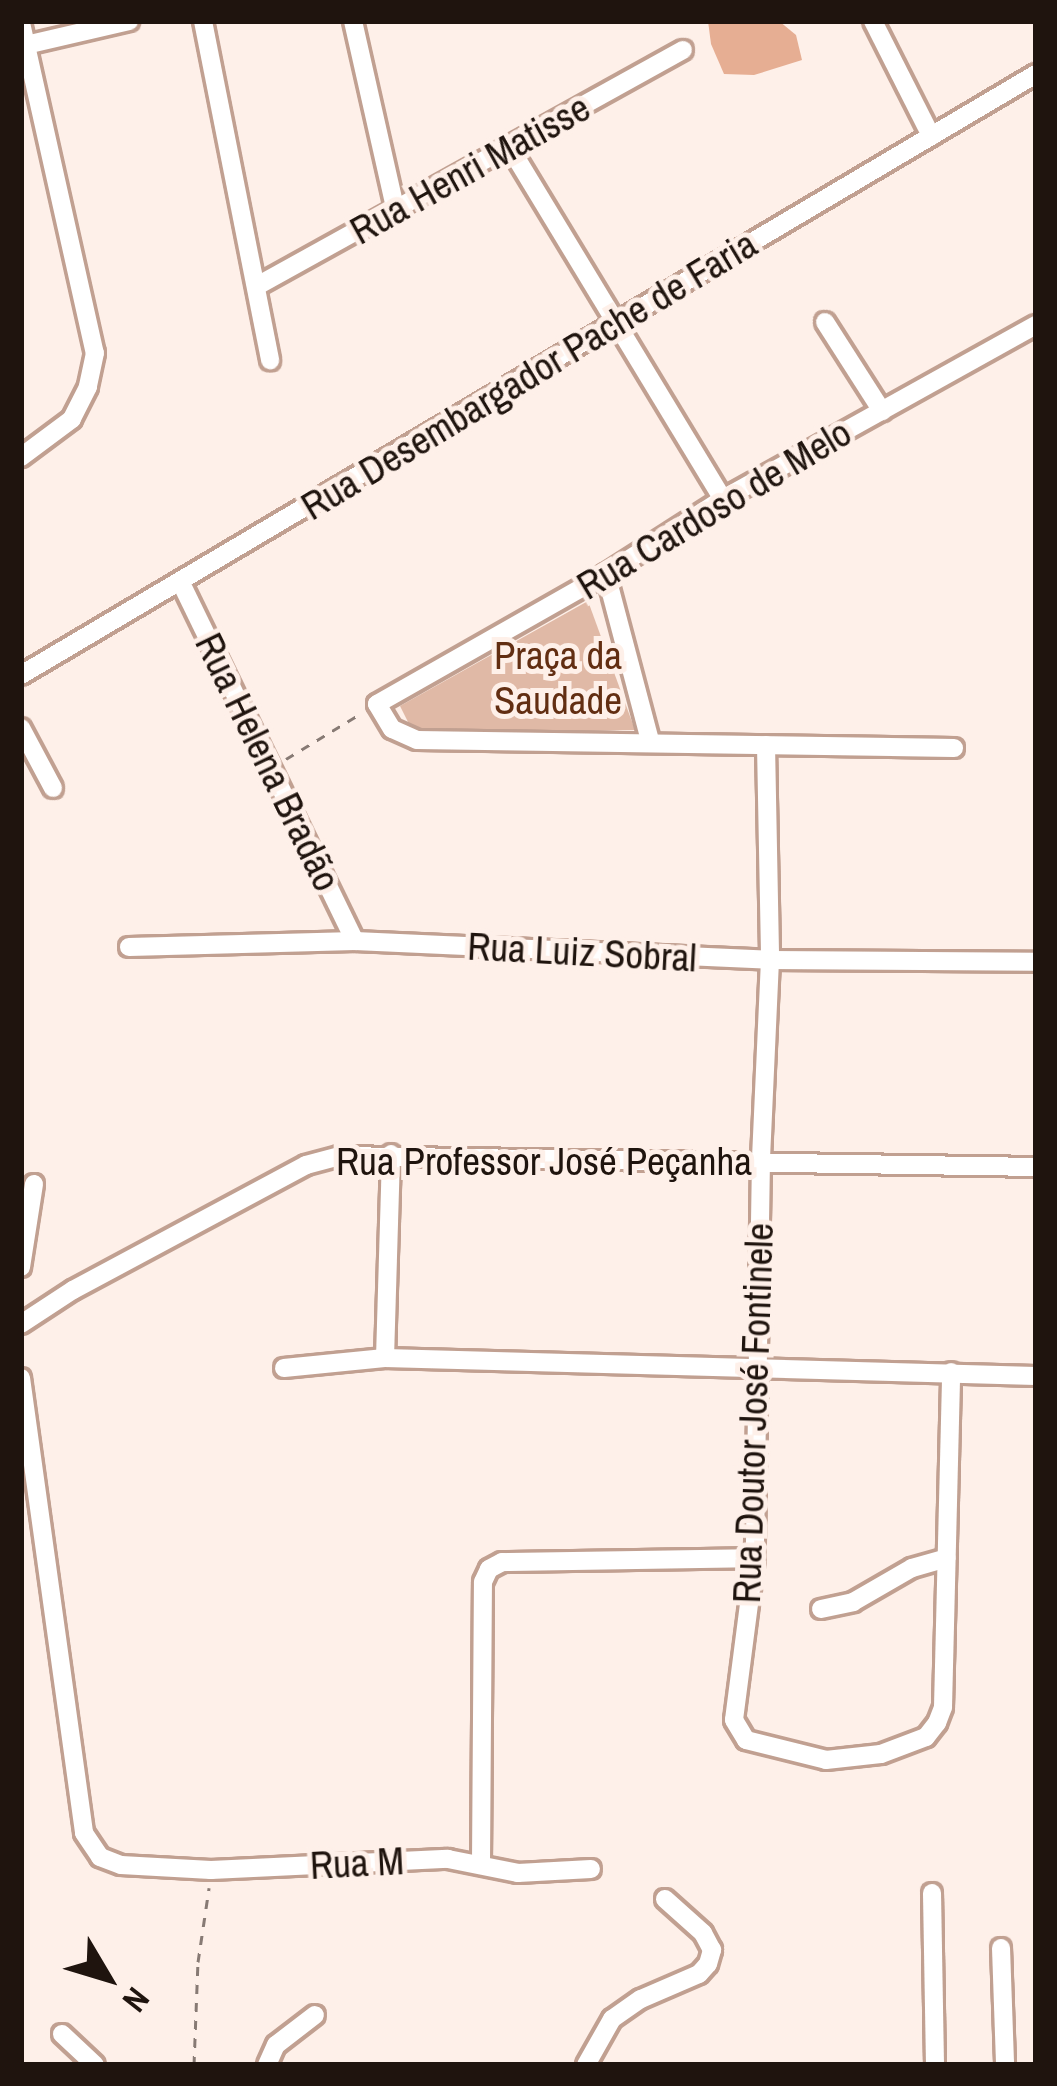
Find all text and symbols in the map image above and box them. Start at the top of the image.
street label: Rua Henri Matisse [342,84,598,254]
street label: Rua Desembargador Pache de Faria [293,220,765,530]
street label: Rua Cardoso de Melo [569,409,859,609]
street label: Rua Helena Bradão [185,626,351,898]
park label: Praça da Saudade [494,633,622,724]
street label: Rua Luiz Sobral [466,923,698,981]
street label: Rua Professor José Peçanha [336,1138,752,1184]
street label: Rua Doutor José Fontinele [723,1222,783,1604]
street label: Rua M [309,1837,405,1889]
north arrow [48,1918,168,2038]
text: N [113,1979,160,2021]

